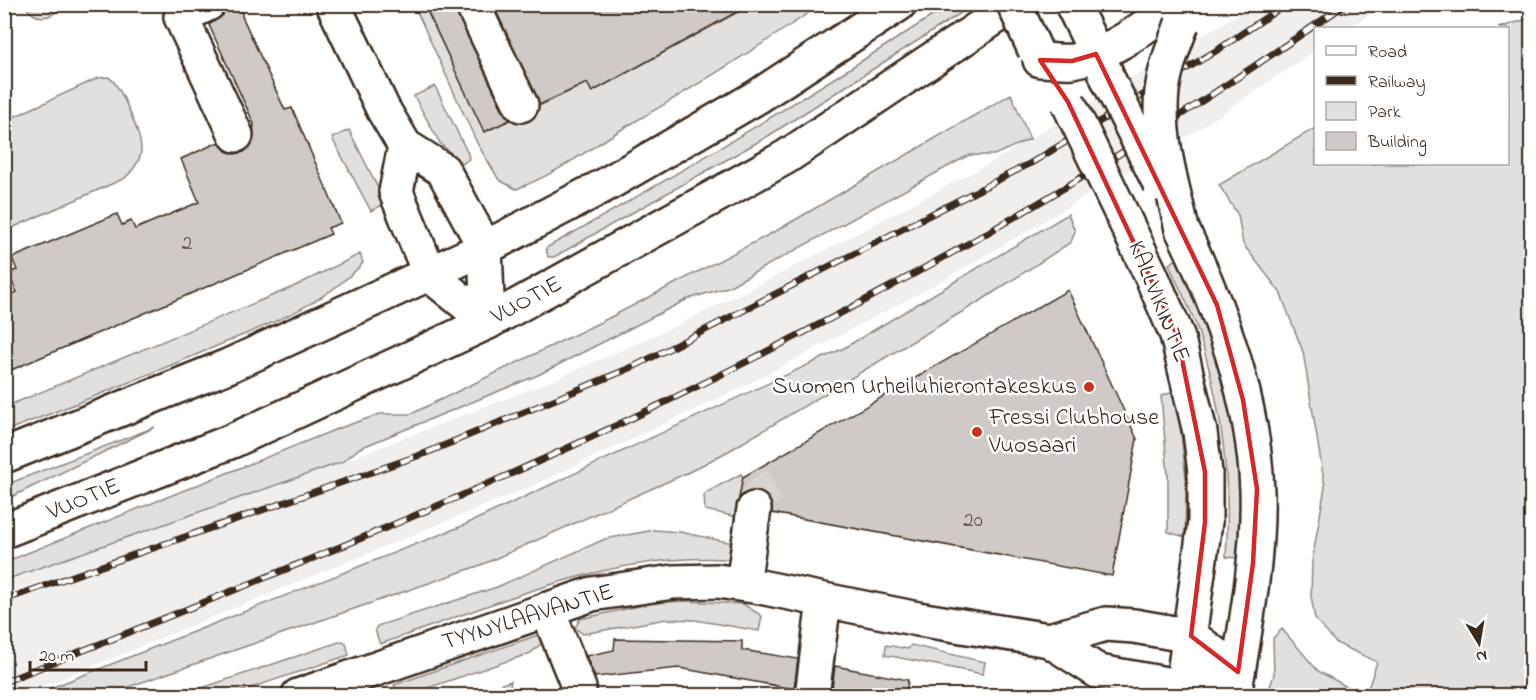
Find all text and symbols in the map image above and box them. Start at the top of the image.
legend [1314,27,1509,165]
text: Road [1368,40,1407,66]
text: Railway [1368,70,1425,96]
text: Park [1368,100,1401,126]
text: Building [1367,130,1427,157]
house number: 2 [182,229,192,259]
street label: KALLVIKINTIE [1118,236,1198,368]
street label: VUOTIE [484,268,569,335]
place label: Suomen Urheiluhierontakeskus [772,370,1077,405]
marker: Suomen Urheiluhierontakeskus [1082,380,1096,394]
place label: Fressi Clubhouse Vuosaari [988,401,1159,464]
marker: Fressi Clubhouse Vuosaari [970,425,984,439]
street label: VUOTIE [41,470,126,531]
house number: 20 [963,506,983,536]
street label: TYYNYLAAVANTIE [438,575,618,661]
north arrow [1449,613,1509,673]
scale bar [30,634,146,672]
text: N [1474,643,1489,669]
text: 20 m [39,644,74,670]

